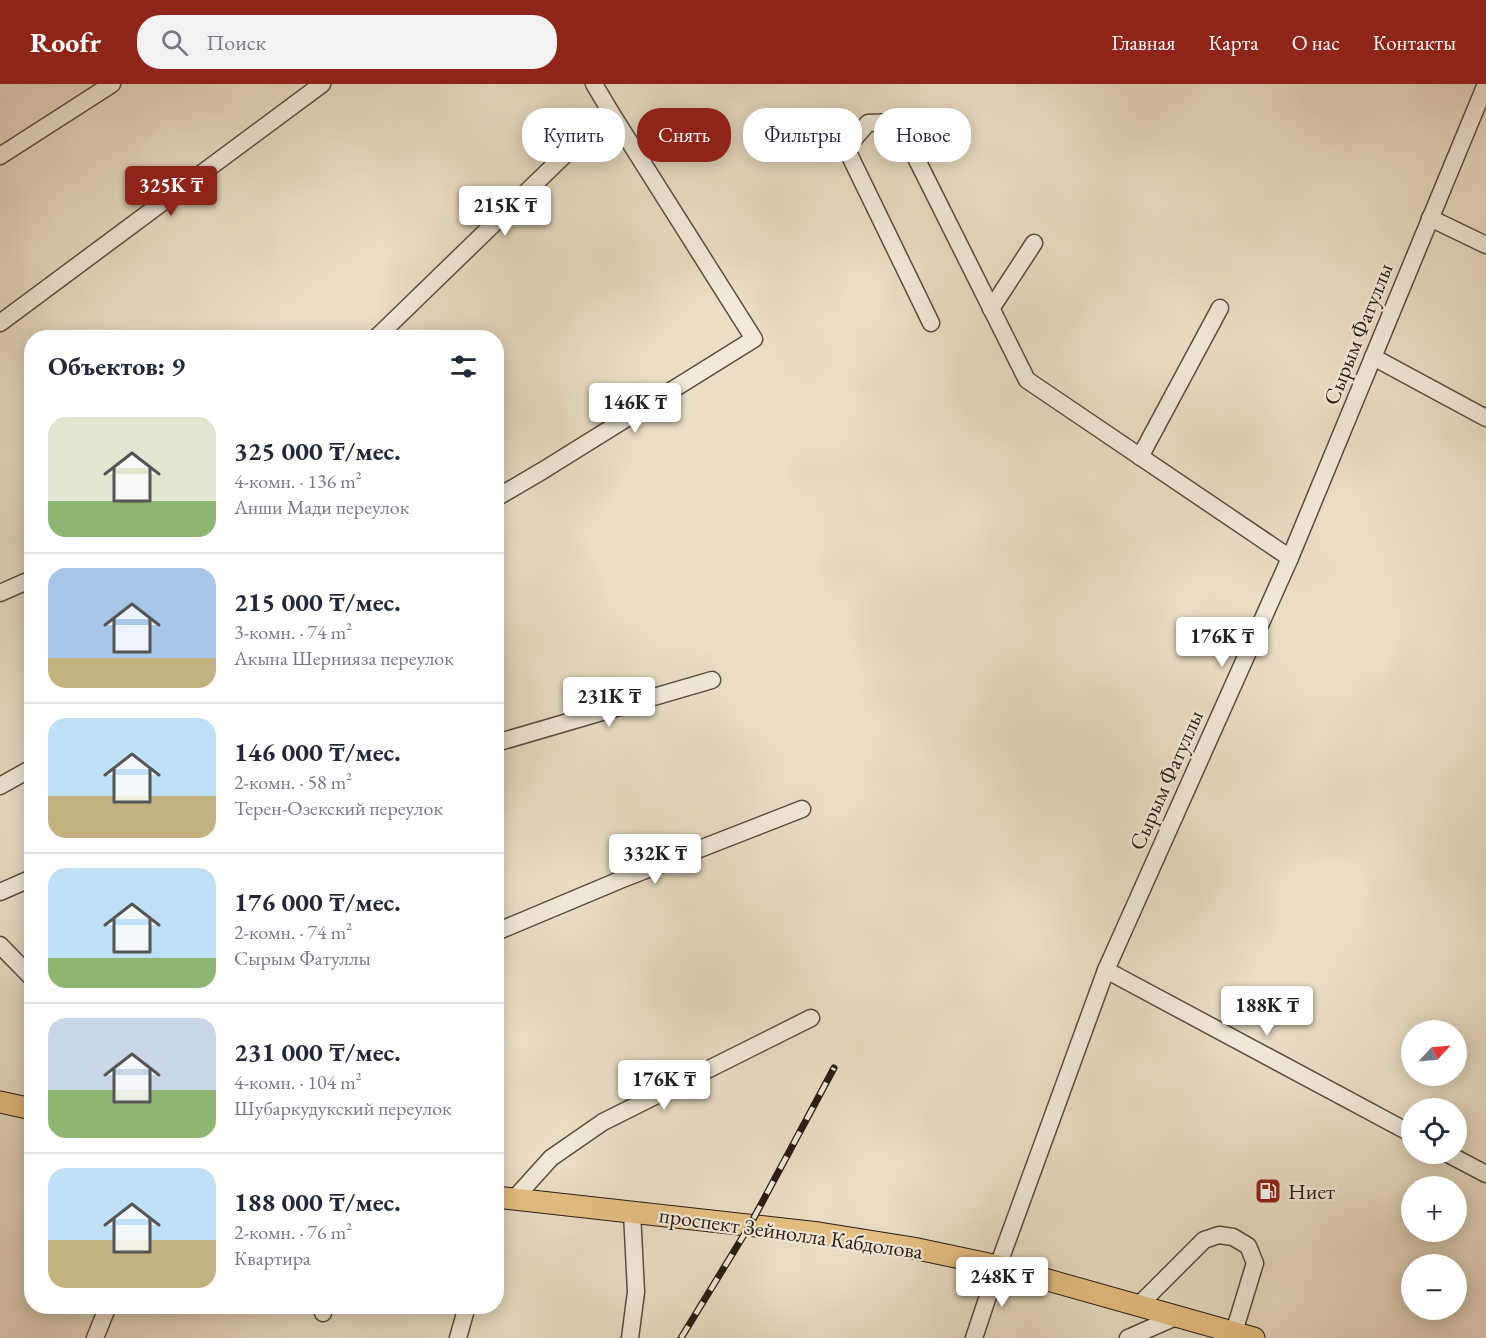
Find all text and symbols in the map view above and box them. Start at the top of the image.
search box [137,15,557,69]
text: Roofr [30,24,101,60]
icon: search [158,26,191,59]
text: Поиск [206,28,266,57]
text: Главная [1111,29,1175,56]
text: Карта [1208,29,1259,56]
text: О нас [1292,29,1340,56]
text: Контакты [1373,29,1456,56]
chip: Купить [522,108,625,162]
chip: Снять [637,108,731,162]
chip: Фильтры [743,108,862,162]
chip: Новое [874,108,971,162]
pin: 325K ₸ [122,166,220,217]
text: 325K ₸ [139,172,203,198]
pin: 215K ₸ [456,186,554,237]
text: 215K ₸ [473,192,537,218]
street label: Сырым Фатуллы [1316,259,1400,409]
text: Объектов: 9 [48,349,185,383]
icon: filters [447,350,480,383]
pin: 146K ₸ [586,383,684,434]
text: 146K ₸ [603,389,667,415]
text: 325 000 ₸/мес. [234,434,401,468]
icon: home [96,441,168,513]
text: 4-комн. · 136 m² [234,468,362,494]
text: Анши Мади переулок [234,494,409,520]
text: 215 000 ₸/мес. [234,585,401,619]
icon: home [96,592,168,664]
pin: 176K ₸ [1173,617,1271,668]
text: 3-комн. · 74 m² [234,619,352,645]
text: 176K ₸ [1190,623,1254,649]
text: Акына Шернияза переулок [234,645,454,671]
pin: 231K ₸ [560,677,658,728]
text: 231K ₸ [577,683,641,709]
street label: Сырым Фатуллы [1122,705,1210,855]
text: 146 000 ₸/мес. [234,735,401,769]
icon: home [96,742,168,814]
text: 2-комн. · 58 m² [234,769,352,795]
text: Терен-Озекский переулок [234,795,443,821]
pin: 332K ₸ [606,834,704,885]
text: 332K ₸ [623,840,687,866]
text: 176 000 ₸/мес. [234,885,401,919]
icon: home [96,892,168,964]
text: 2-комн. · 74 m² [234,919,352,945]
text: Сырым Фатуллы [234,945,371,971]
pin: 188K ₸ [1218,986,1316,1037]
text: 188K ₸ [1235,992,1299,1018]
north arrow [1401,1020,1467,1086]
map controls [1401,1020,1467,1320]
text: 231 000 ₸/мес. [234,1035,401,1069]
icon: home [96,1042,168,1114]
pin: 176K ₸ [615,1060,713,1111]
text: 176K ₸ [632,1066,696,1092]
text: 4-комн. · 104 m² [234,1069,362,1095]
text: Шубаркудукский переулок [234,1095,452,1121]
button: locate [1401,1098,1467,1164]
fuel station icon: Ниет [1253,1176,1283,1206]
button: + [1401,1176,1467,1242]
place label: Ниет [1288,1177,1335,1206]
text: 188 000 ₸/мес. [234,1185,401,1219]
icon: home [96,1192,168,1264]
street label: проспект Зейнолла Кабдолова [657,1200,925,1266]
text: 2-комн. · 76 m² [234,1219,352,1245]
text: Квартира [234,1245,311,1271]
button: − [1401,1254,1467,1320]
pin: 248K ₸ [953,1257,1051,1308]
text: 248K ₸ [970,1263,1034,1289]

